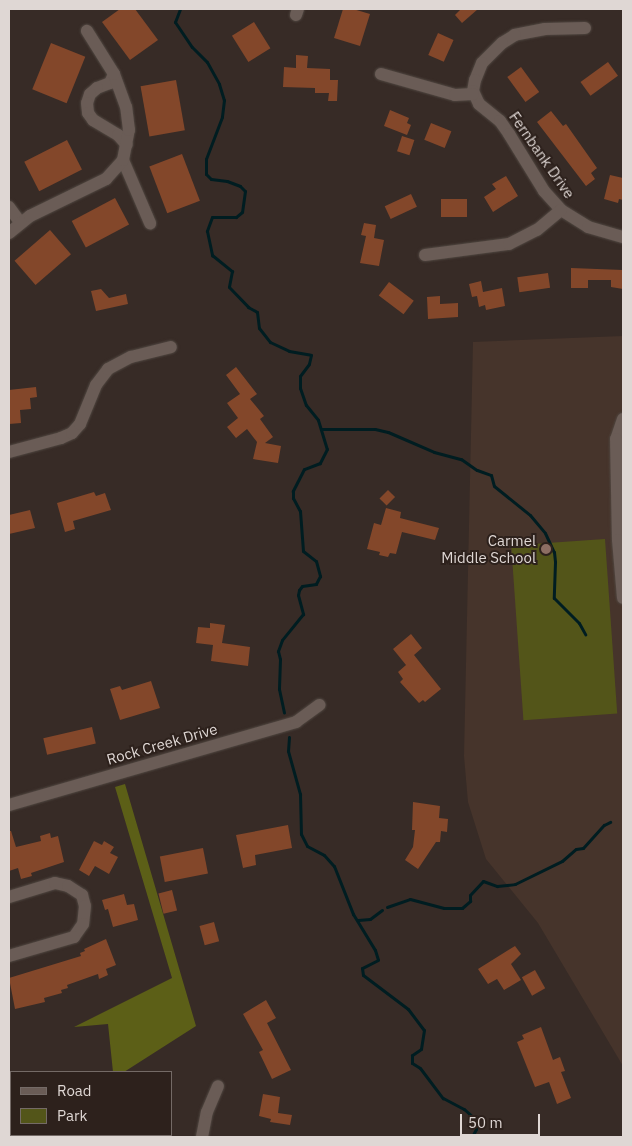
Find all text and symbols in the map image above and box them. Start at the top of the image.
street label: Fernbank Drive [505,108,579,202]
place label: Carmel Middle School [441,531,536,566]
marker: Carmel Middle School [540,543,552,555]
street label: Rock Creek Drive [105,720,219,768]
legend [10,1071,172,1136]
text: Road [57,1081,92,1100]
scale bar [462,1104,542,1136]
text: Park [57,1106,87,1125]
text: 50 m [468,1113,503,1132]

